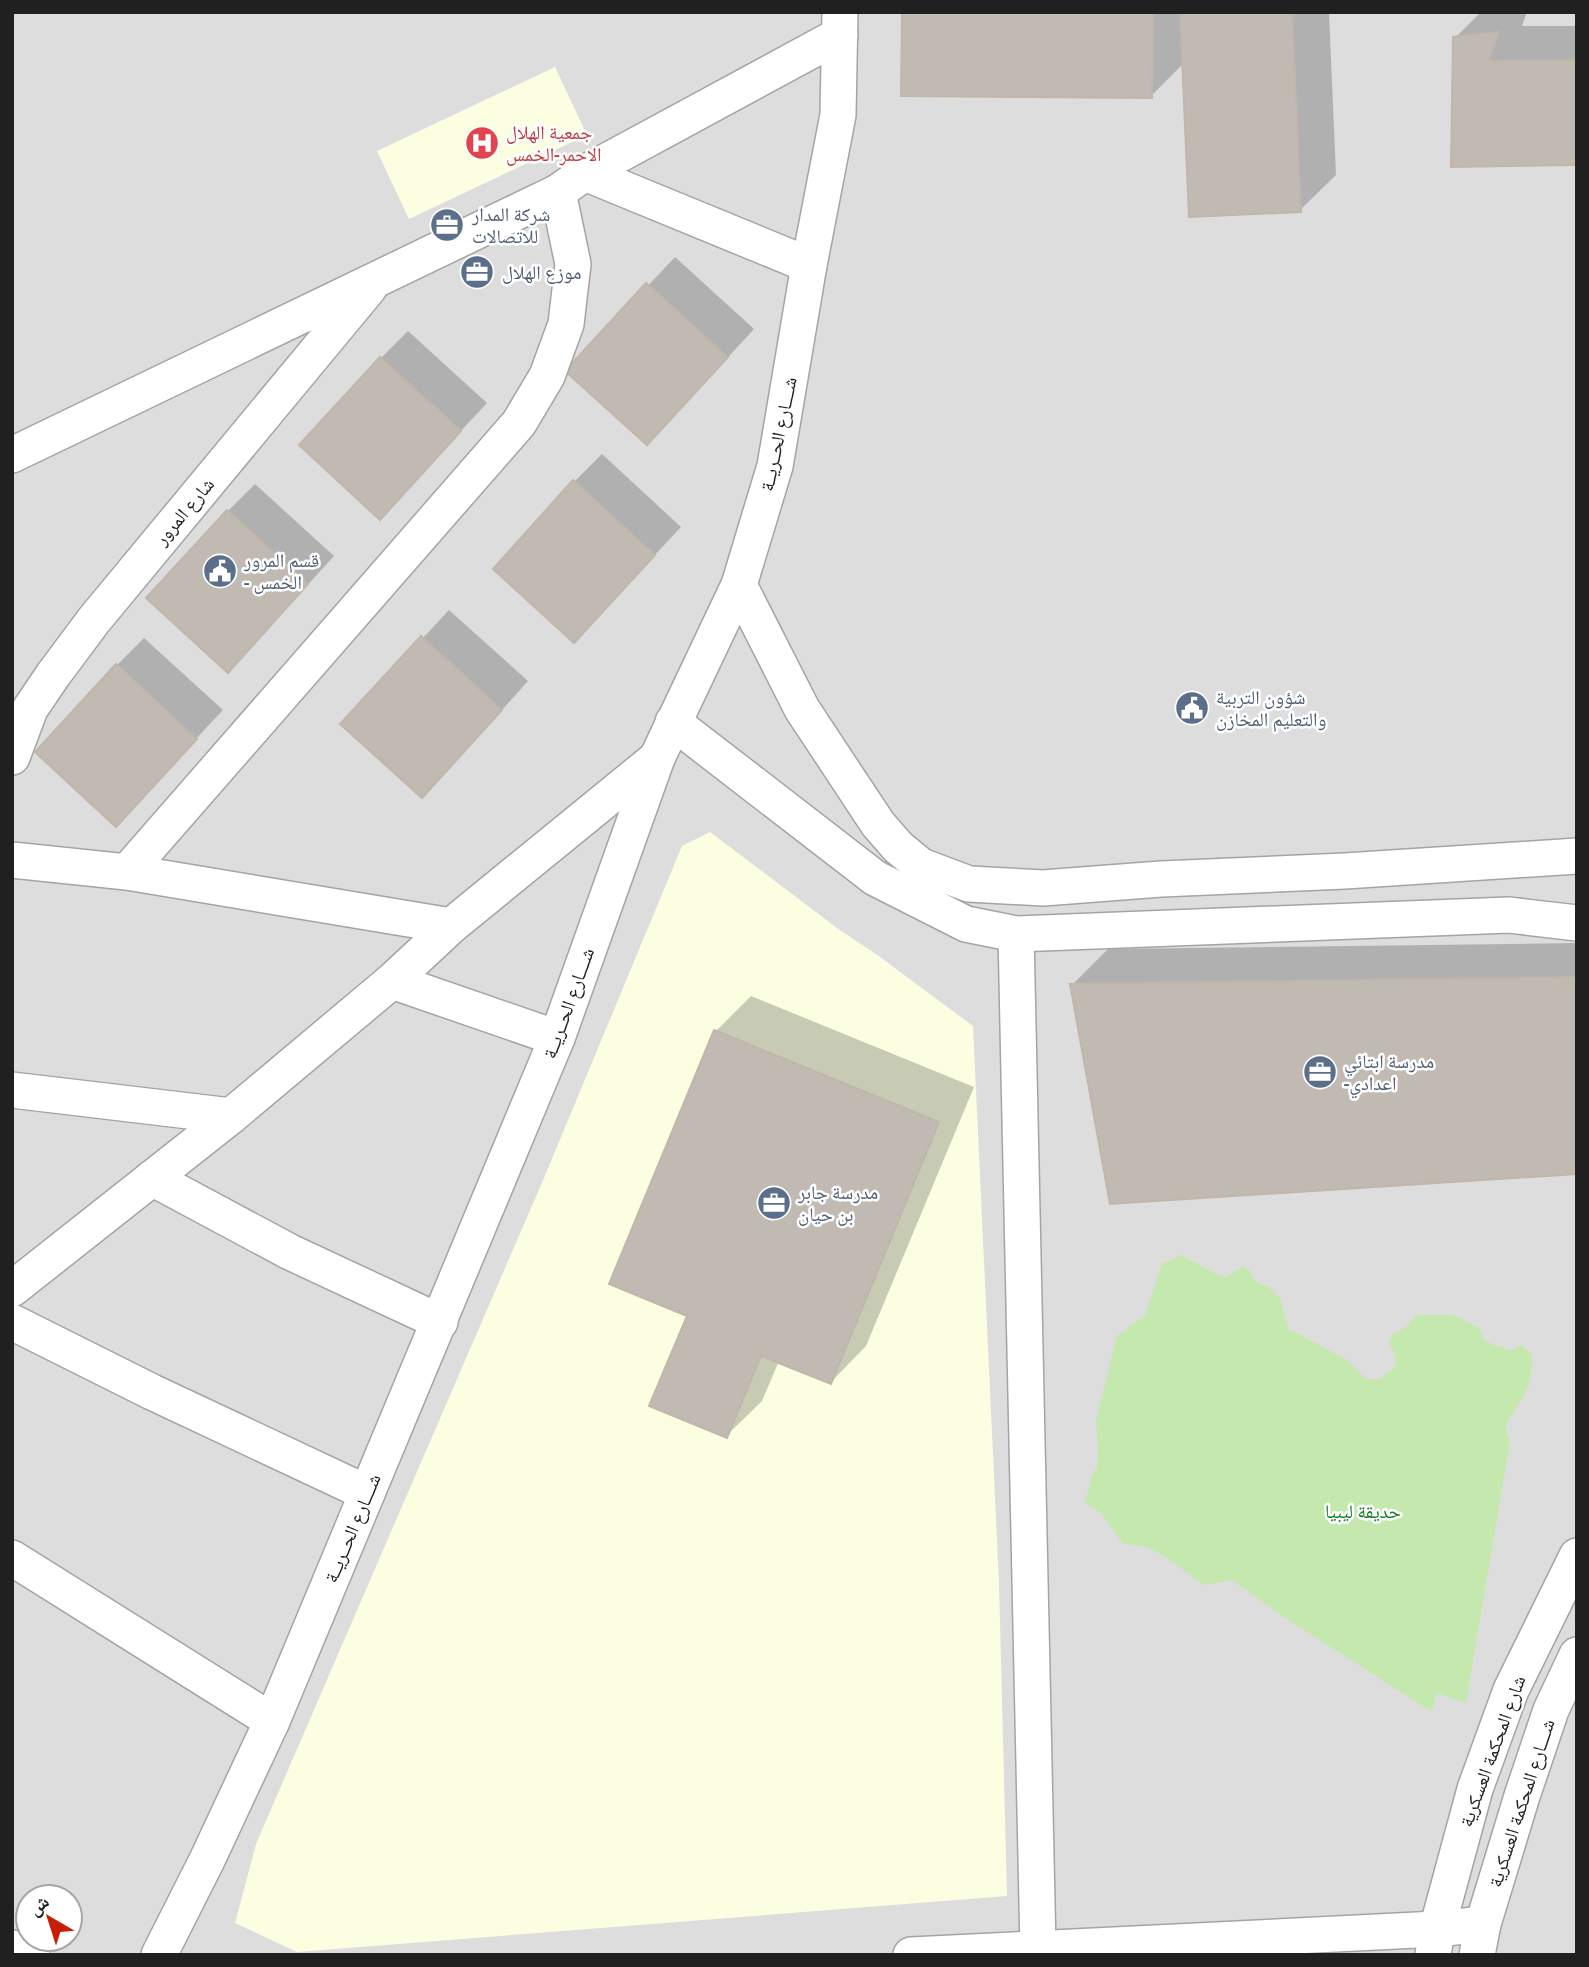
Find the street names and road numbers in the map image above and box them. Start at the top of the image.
street label: شــــارع الحــريــة [753,374,803,494]
street label: شارع المرور [147,472,220,551]
street label: شــــارع الحــريــة [536,944,600,1062]
street label: شــــارع الحــريــة [317,1469,387,1587]
street label: شارع المحكمة العسكرية [1453,1672,1531,1830]
street label: شــــارع المحكمة العسكرية [1482,1716,1560,1890]

